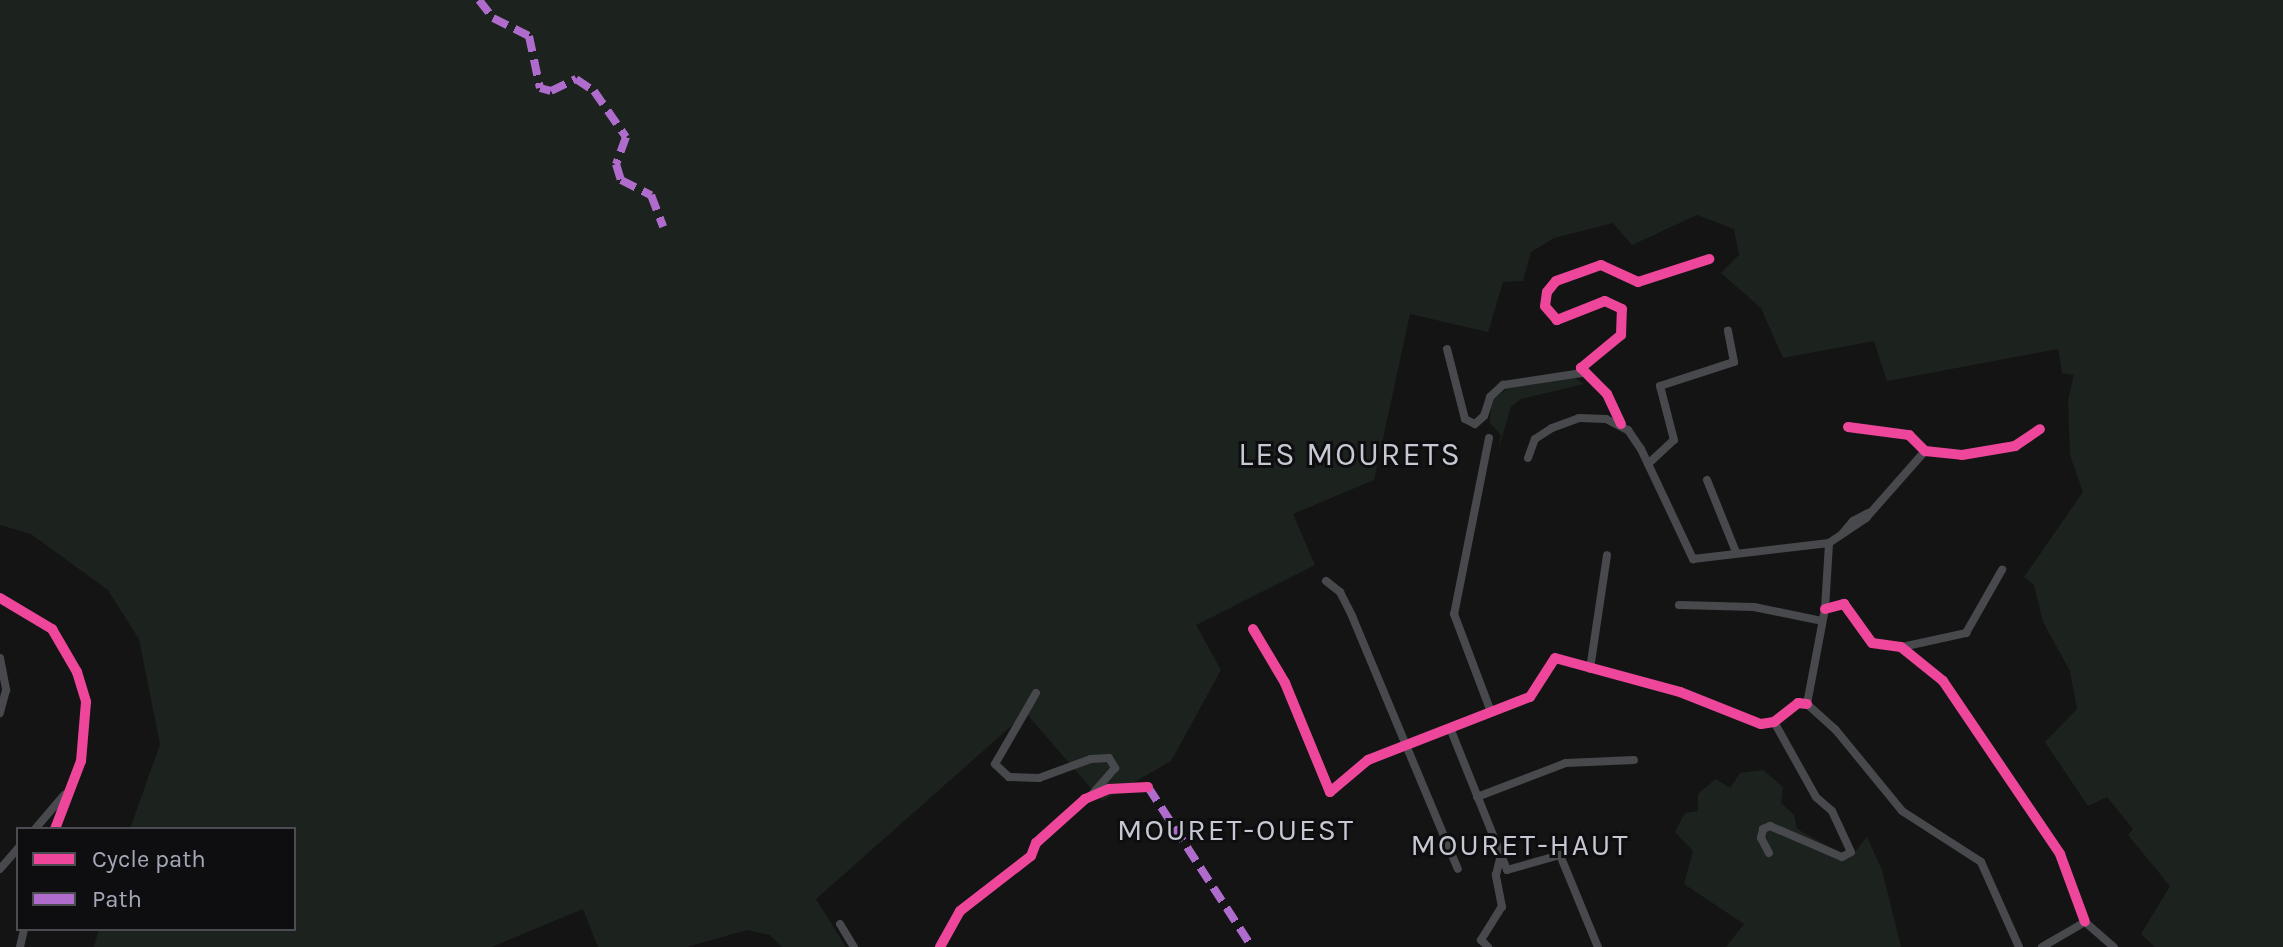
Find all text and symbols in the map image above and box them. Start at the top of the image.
district label: LES MOURETS [1238,436,1462,474]
district label: MOURET-OUEST [1117,812,1355,848]
legend [16,827,296,931]
district label: MOURET-HAUT [1411,827,1629,863]
text: Cycle path [92,845,206,873]
text: Path [92,885,142,913]

